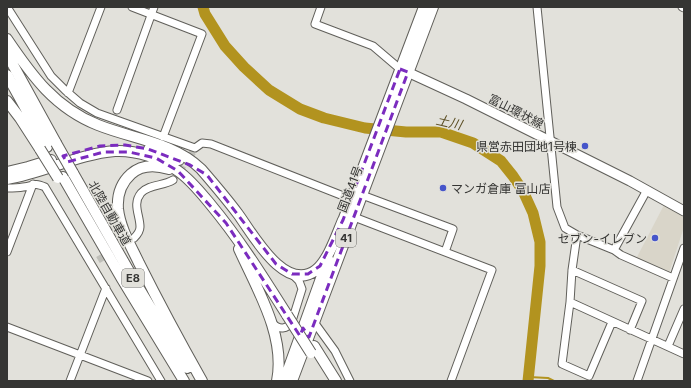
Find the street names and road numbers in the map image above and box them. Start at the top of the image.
street label: 富山環状線 [486,91,546,131]
street label: 国道41号 [334,164,366,214]
street label: 北陸自動車道 [86,178,134,248]
road number: 41 [336,229,356,247]
road number: E8 [122,269,144,287]

